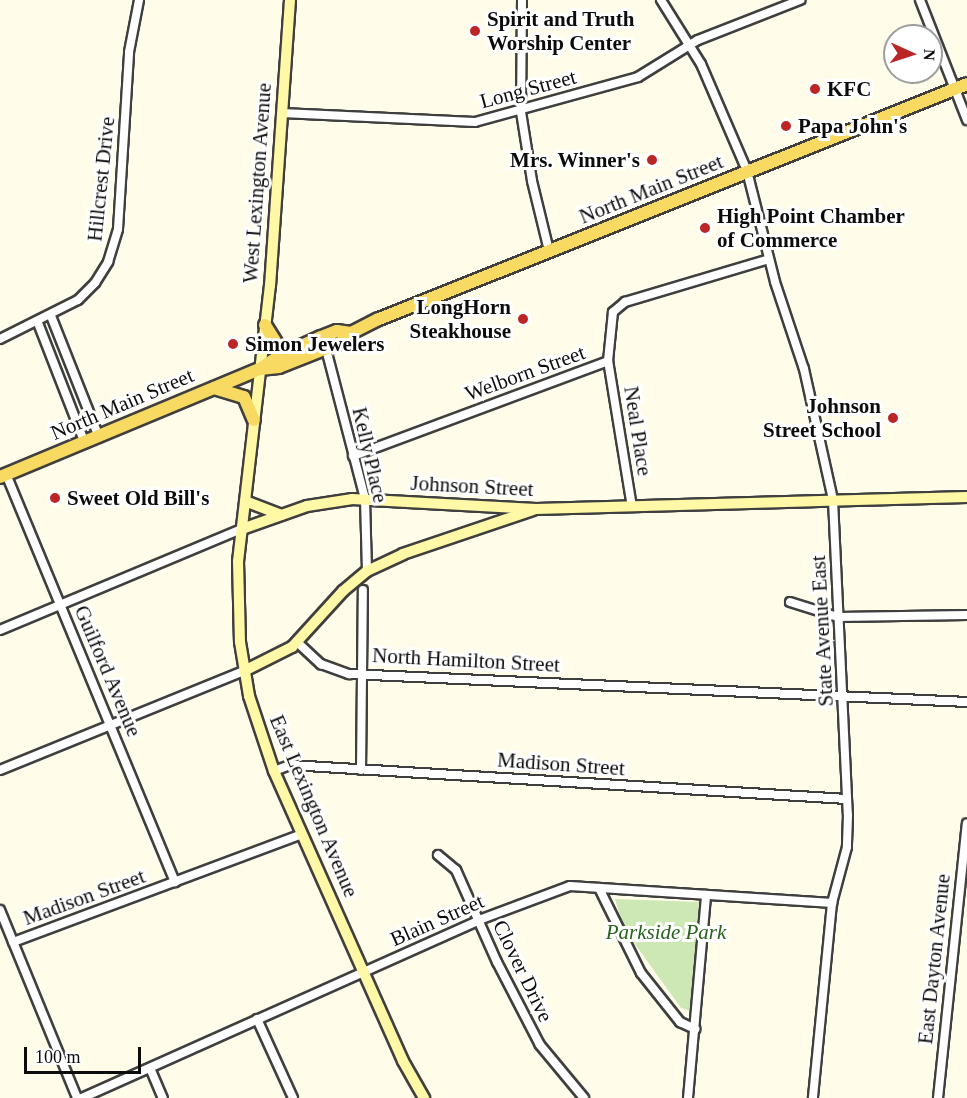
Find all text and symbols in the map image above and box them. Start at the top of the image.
place label: Spirit and Truth Worship Center [487,6,635,56]
marker: Spirit and Truth Worship Center [468,24,482,38]
north arrow [883,24,943,84]
text: N [921,49,938,61]
street label: Long Street [477,64,579,114]
place label: KFC [827,76,871,102]
street label: West Lexington Avenue [237,81,277,285]
marker: KFC [808,82,822,96]
place label: Papa John's [798,113,907,139]
street label: Hillcrest Drive [82,115,120,243]
marker: Papa John's [779,119,793,133]
place label: Mrs. Winner's [510,147,640,173]
street label: North Main Street [575,149,727,229]
marker: Mrs. Winner's [645,153,659,167]
place label: High Point Chamber of Commerce [717,203,905,253]
marker: High Point Chamber of Commerce [698,221,712,235]
place label: LongHorn Steakhouse [409,294,511,344]
marker: LongHorn Steakhouse [516,312,530,326]
place label: Simon Jewelers [245,331,384,357]
marker: Simon Jewelers [226,337,240,351]
street label: Welborn Street [461,340,589,406]
street label: North Main Street [47,363,197,445]
street label: Neal Place [618,384,658,478]
place label: Johnson Street School [763,393,881,443]
street label: Kelly Place [347,405,393,505]
marker: Johnson Street School [886,411,900,425]
street label: Johnson Street [410,470,534,502]
place label: Sweet Old Bill's [67,485,209,511]
marker: Sweet Old Bill's [48,491,62,505]
street label: State Avenue East [805,554,839,708]
street label: Guilford Avenue [69,601,147,741]
street label: North Hamilton Street [372,643,560,677]
street label: East Lexington Avenue [264,711,364,901]
street label: Madison Street [496,747,626,781]
street label: Madison Street [20,863,148,931]
street label: East Dayton Avenue [912,872,956,1046]
street label: Blain Street [386,888,488,952]
street label: Clover Drive [488,916,558,1026]
park label: Parkside Park [606,919,726,945]
scale bar [27,1035,144,1073]
text: 100 m [35,1047,81,1067]

